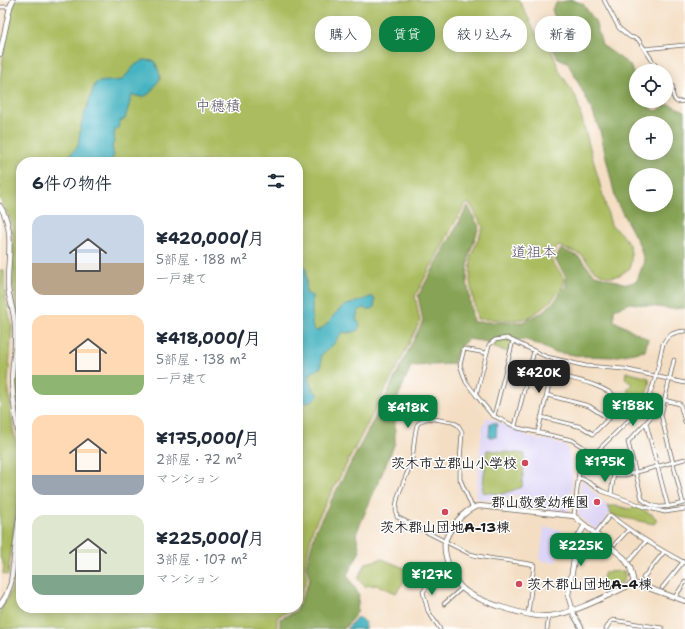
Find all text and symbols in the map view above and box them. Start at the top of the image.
chip: 購入 [315,16,371,52]
chip: 賃貸 [379,16,435,52]
chip: 絞り込み [443,16,527,52]
chip: 新着 [535,16,591,52]
map controls [629,64,673,212]
button: locate [629,64,673,108]
district label: 中穂積 [195,96,241,116]
button: + [629,116,673,160]
button: − [629,168,673,212]
icon: filters [265,170,287,192]
text: 6件の物件 [32,172,112,194]
text: ¥420,000/月 [156,227,264,249]
icon: home [64,231,112,279]
district label: 道祖本 [511,242,557,262]
text: 5部屋 · 188 m² [156,251,247,268]
text: 一戸建て [156,270,208,287]
text: ¥418,000/月 [156,327,261,349]
icon: home [64,331,112,379]
text: 5部屋 · 138 m² [156,351,247,368]
pin: ¥420K [511,360,567,394]
text: ¥420K [517,364,561,381]
text: 一戸建て [156,370,208,387]
pin: ¥188K [605,393,661,427]
pin: ¥418K [380,395,436,429]
text: ¥188K [612,397,654,414]
text: ¥418K [387,399,429,416]
text: ¥175,000/月 [156,427,260,449]
icon: home [64,431,112,479]
pin: ¥175K [577,449,633,483]
text: 2部屋 · 72 m² [156,451,242,468]
text: ¥175K [585,453,625,470]
place label: 茨木市立郡山小学校 [391,454,517,472]
marker: 茨木市立郡山小学校 [520,458,530,468]
text: マンション [156,470,220,487]
place label: 郡山敬愛幼稚園 [491,493,589,511]
marker: 郡山敬愛幼稚園 [592,497,602,507]
marker: 茨木郡山団地A-13棟 [440,507,450,517]
place label: 茨木郡山団地A-13棟 [380,518,511,536]
text: ¥225,000/月 [156,527,265,549]
icon: home [64,531,112,579]
pin: ¥225K [553,533,609,567]
text: ¥225K [559,537,603,554]
text: 3部屋 · 107 m² [156,551,248,568]
pin: ¥127K [404,562,460,596]
text: ¥127K [412,566,452,583]
text: マンション [156,570,220,587]
place label: 茨木郡山団地A-4棟 [527,575,653,593]
marker: 茨木郡山団地A-4棟 [514,579,524,589]

